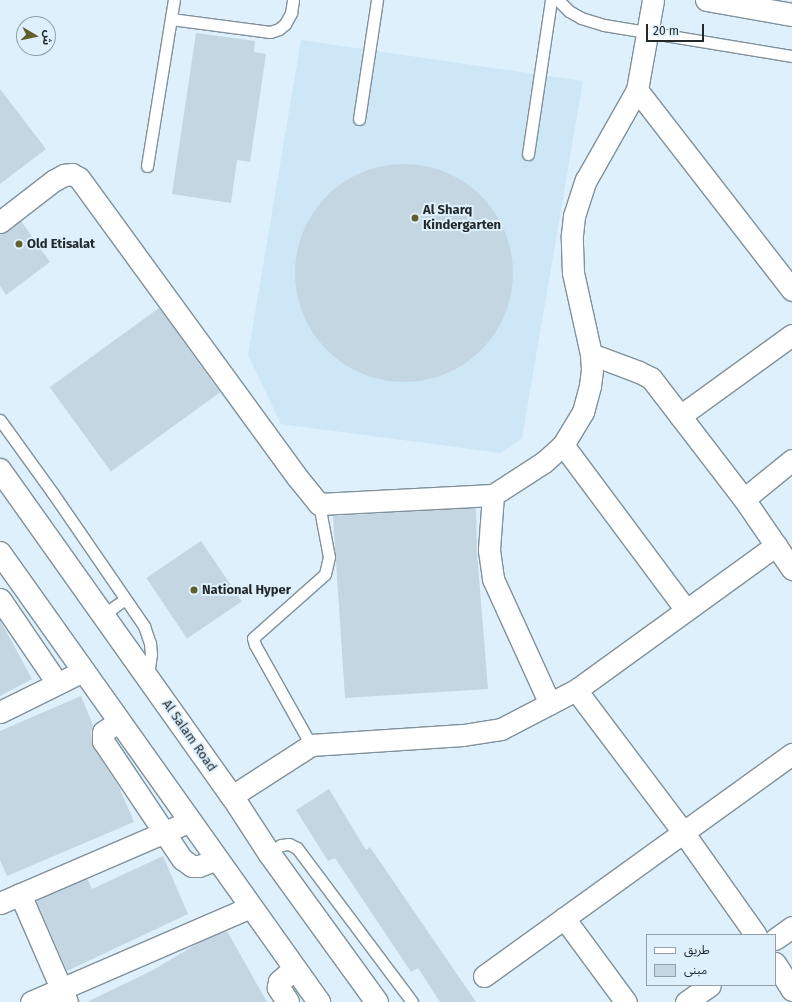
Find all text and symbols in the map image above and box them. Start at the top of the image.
north arrow [16,16,56,56]
scale bar [648,16,706,42]
text: 20 m [653,24,679,38]
text: ش [40,29,55,46]
place label: Al Sharq Kindergarten [423,203,501,234]
marker: Al Sharq Kindergarten [410,213,420,223]
place label: Old Etisalat [27,236,95,252]
marker: Old Etisalat [14,239,24,249]
place label: National Hyper [202,582,291,598]
marker: National Hyper [189,585,199,595]
street label: Al Salam Road [158,697,220,775]
legend [646,934,776,986]
text: طريق [684,943,710,957]
text: مبنى [684,963,707,977]

